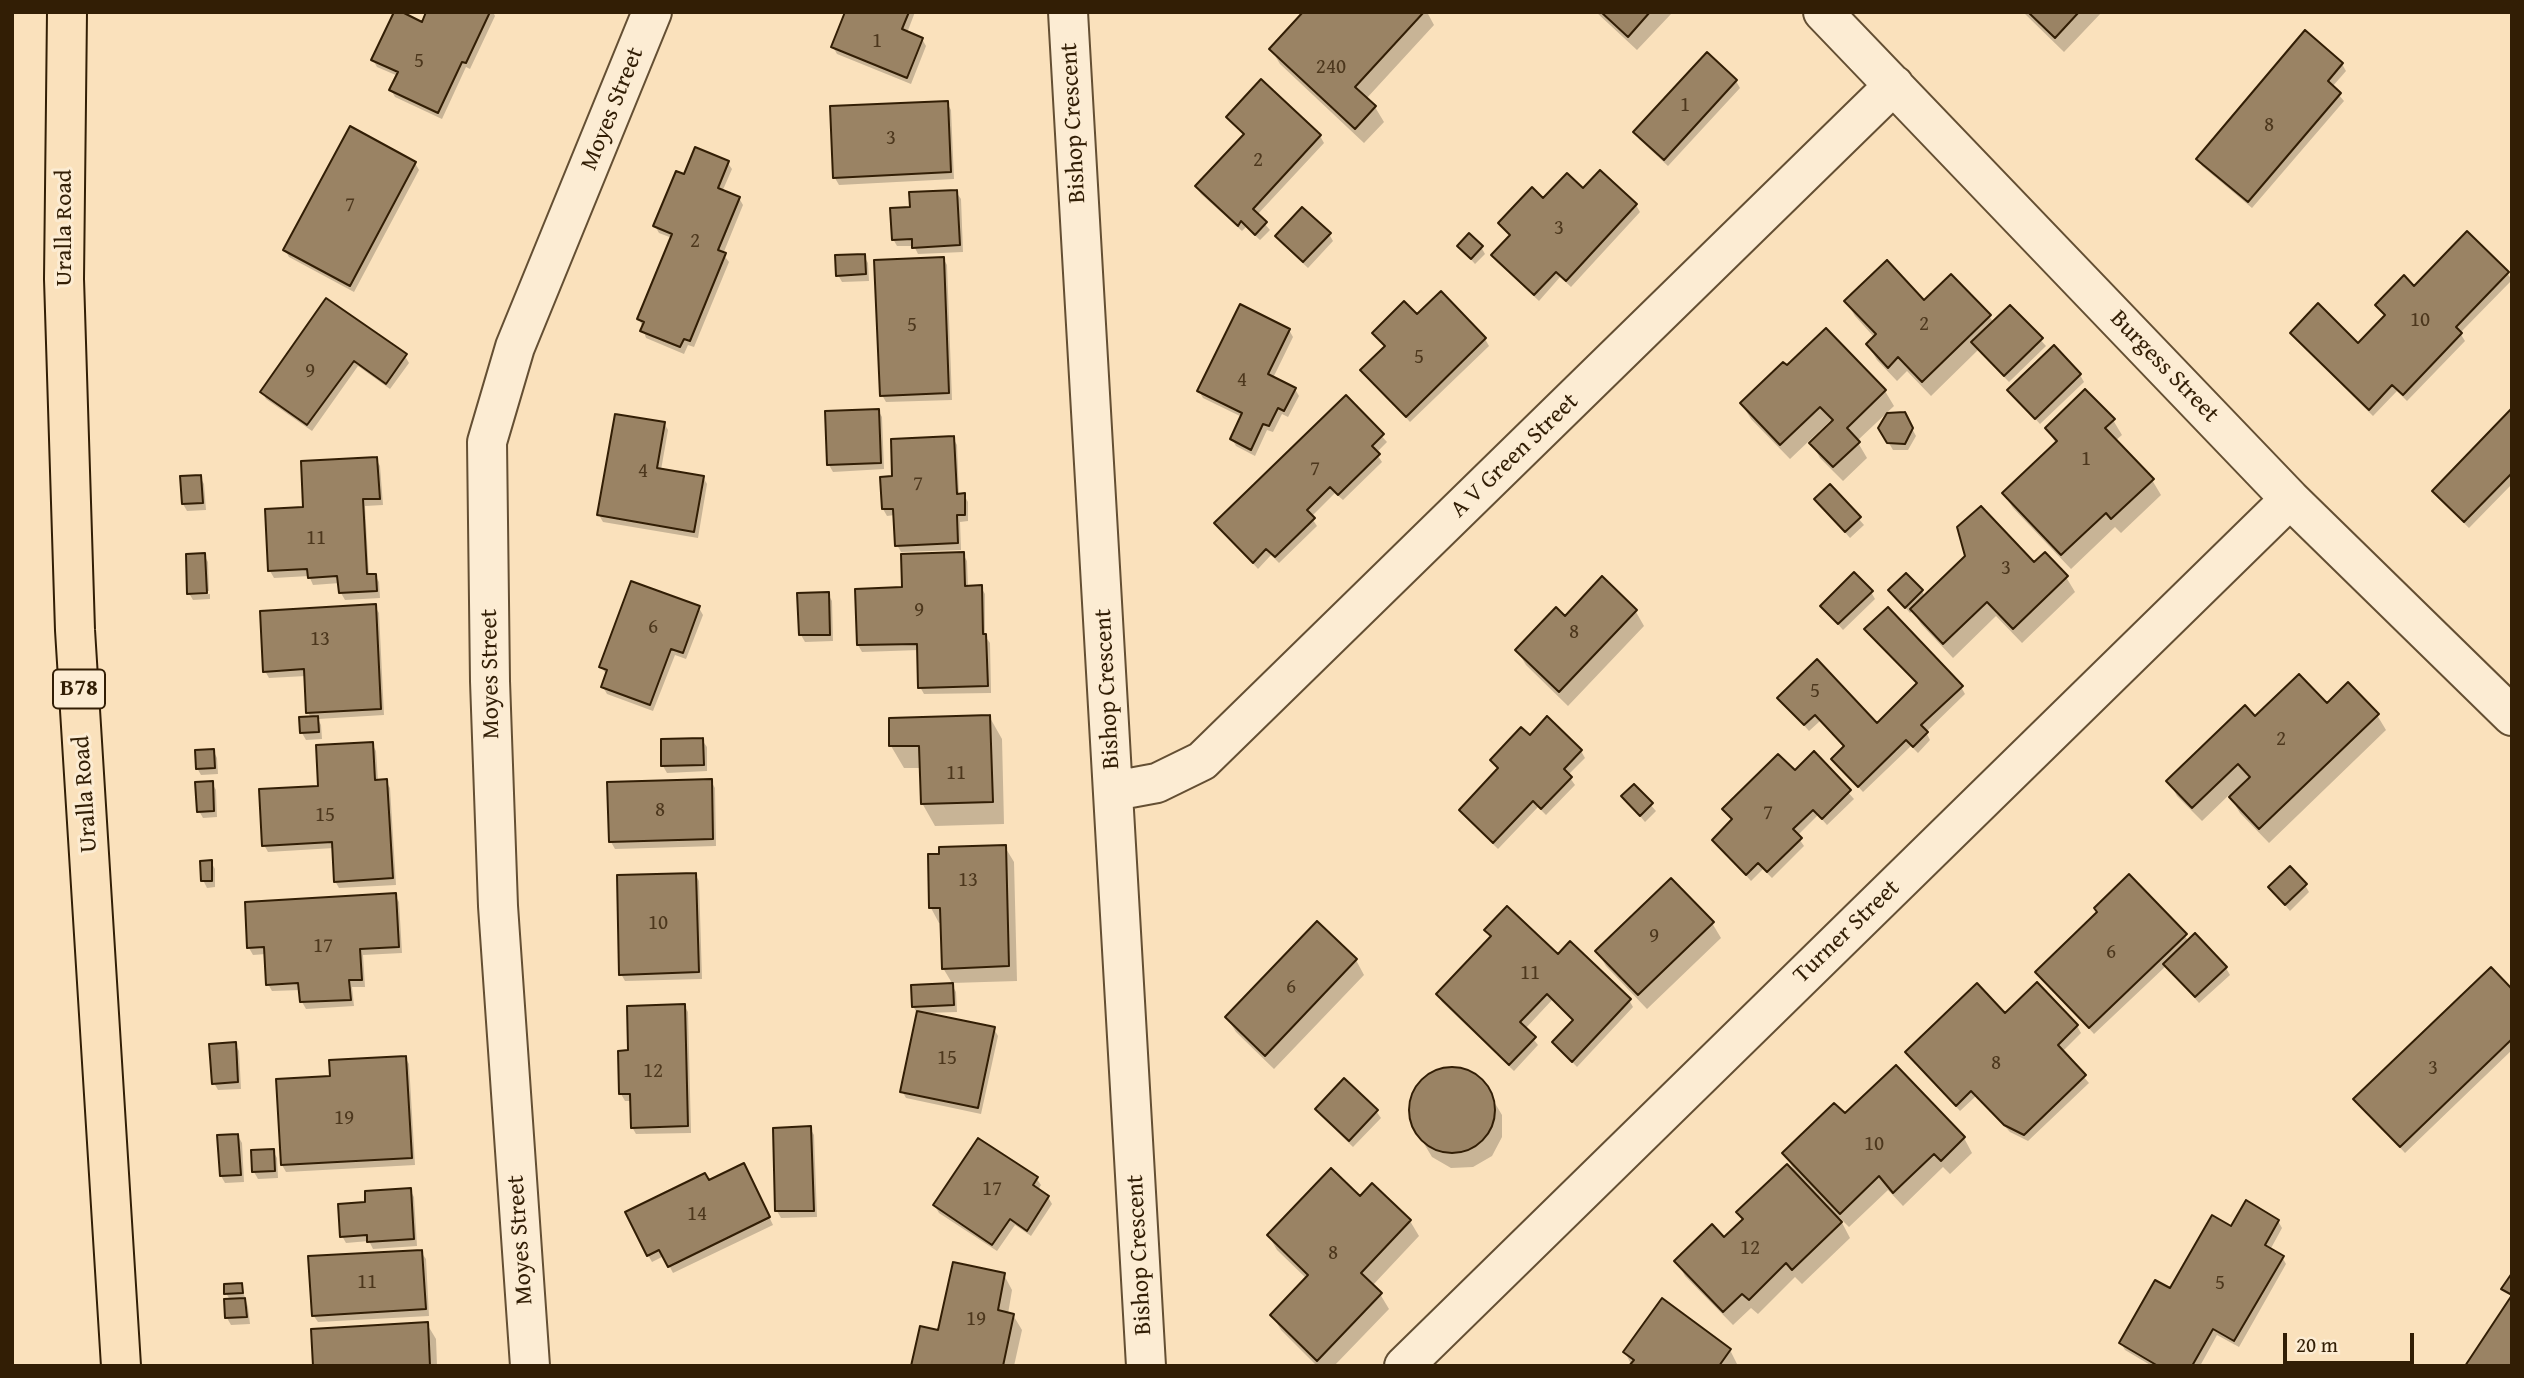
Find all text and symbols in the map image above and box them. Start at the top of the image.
house number: 1 [872,29,882,55]
street label: Bishop Crescent [1055,42,1093,204]
street label: Moyes Street [575,43,651,175]
house number: 5 [414,49,424,75]
house number: 240 [1316,55,1346,81]
house number: 1 [1680,93,1690,119]
house number: 8 [2264,113,2274,139]
house number: 3 [886,126,896,152]
house number: 2 [1253,148,1263,174]
street label: Uralla Road [51,169,79,287]
house number: 7 [345,193,355,219]
house number: 3 [1554,216,1564,242]
house number: 2 [690,229,700,255]
street label: Burgess Street [2103,305,2225,429]
house number: 10 [2410,308,2430,334]
house number: 2 [1919,312,1929,338]
house number: 5 [907,313,917,339]
house number: 5 [1414,345,1424,371]
house number: 9 [305,359,315,385]
house number: 4 [1237,368,1247,394]
street label: A V Green Street [1445,388,1585,524]
house number: 1 [2081,447,2091,473]
house number: 7 [1310,457,1320,483]
house number: 4 [638,459,648,485]
house number: 7 [913,472,923,498]
house number: 11 [306,526,326,552]
house number: 3 [2001,556,2011,582]
house number: 9 [914,598,924,624]
street label: Bishop Crescent [1089,608,1127,770]
street label: Moyes Street [475,609,507,739]
house number: 6 [648,615,658,641]
house number: 8 [1569,620,1579,646]
house number: 13 [310,627,330,653]
road number: B78 [53,670,105,708]
house number: 5 [1810,679,1820,705]
house number: 2 [2276,727,2286,753]
street label: Uralla Road [68,735,104,853]
house number: 11 [946,761,966,787]
house number: 8 [655,798,665,824]
house number: 7 [1763,801,1773,827]
house number: 15 [315,803,335,829]
house number: 13 [958,868,978,894]
street label: Turner Street [1788,874,1906,990]
house number: 10 [648,911,668,937]
house number: 9 [1649,924,1659,950]
house number: 17 [313,934,333,960]
house number: 6 [2106,940,2116,966]
house number: 11 [1520,961,1540,987]
house number: 6 [1286,975,1296,1001]
house number: 15 [937,1046,957,1072]
house number: 8 [1991,1051,2001,1077]
house number: 3 [2428,1056,2438,1082]
house number: 12 [643,1059,663,1085]
house number: 19 [334,1106,354,1132]
house number: 10 [1864,1132,1884,1158]
street label: Moyes Street [502,1174,540,1306]
street label: Bishop Crescent [1121,1174,1159,1336]
house number: 17 [982,1177,1002,1203]
house number: 14 [687,1202,707,1228]
house number: 12 [1740,1236,1760,1262]
house number: 8 [1328,1241,1338,1267]
house number: 11 [357,1270,377,1296]
house number: 5 [2215,1271,2225,1297]
house number: 19 [966,1307,986,1333]
scale bar [2286,1318,2417,1362]
text: 20 m [2296,1329,2338,1360]

